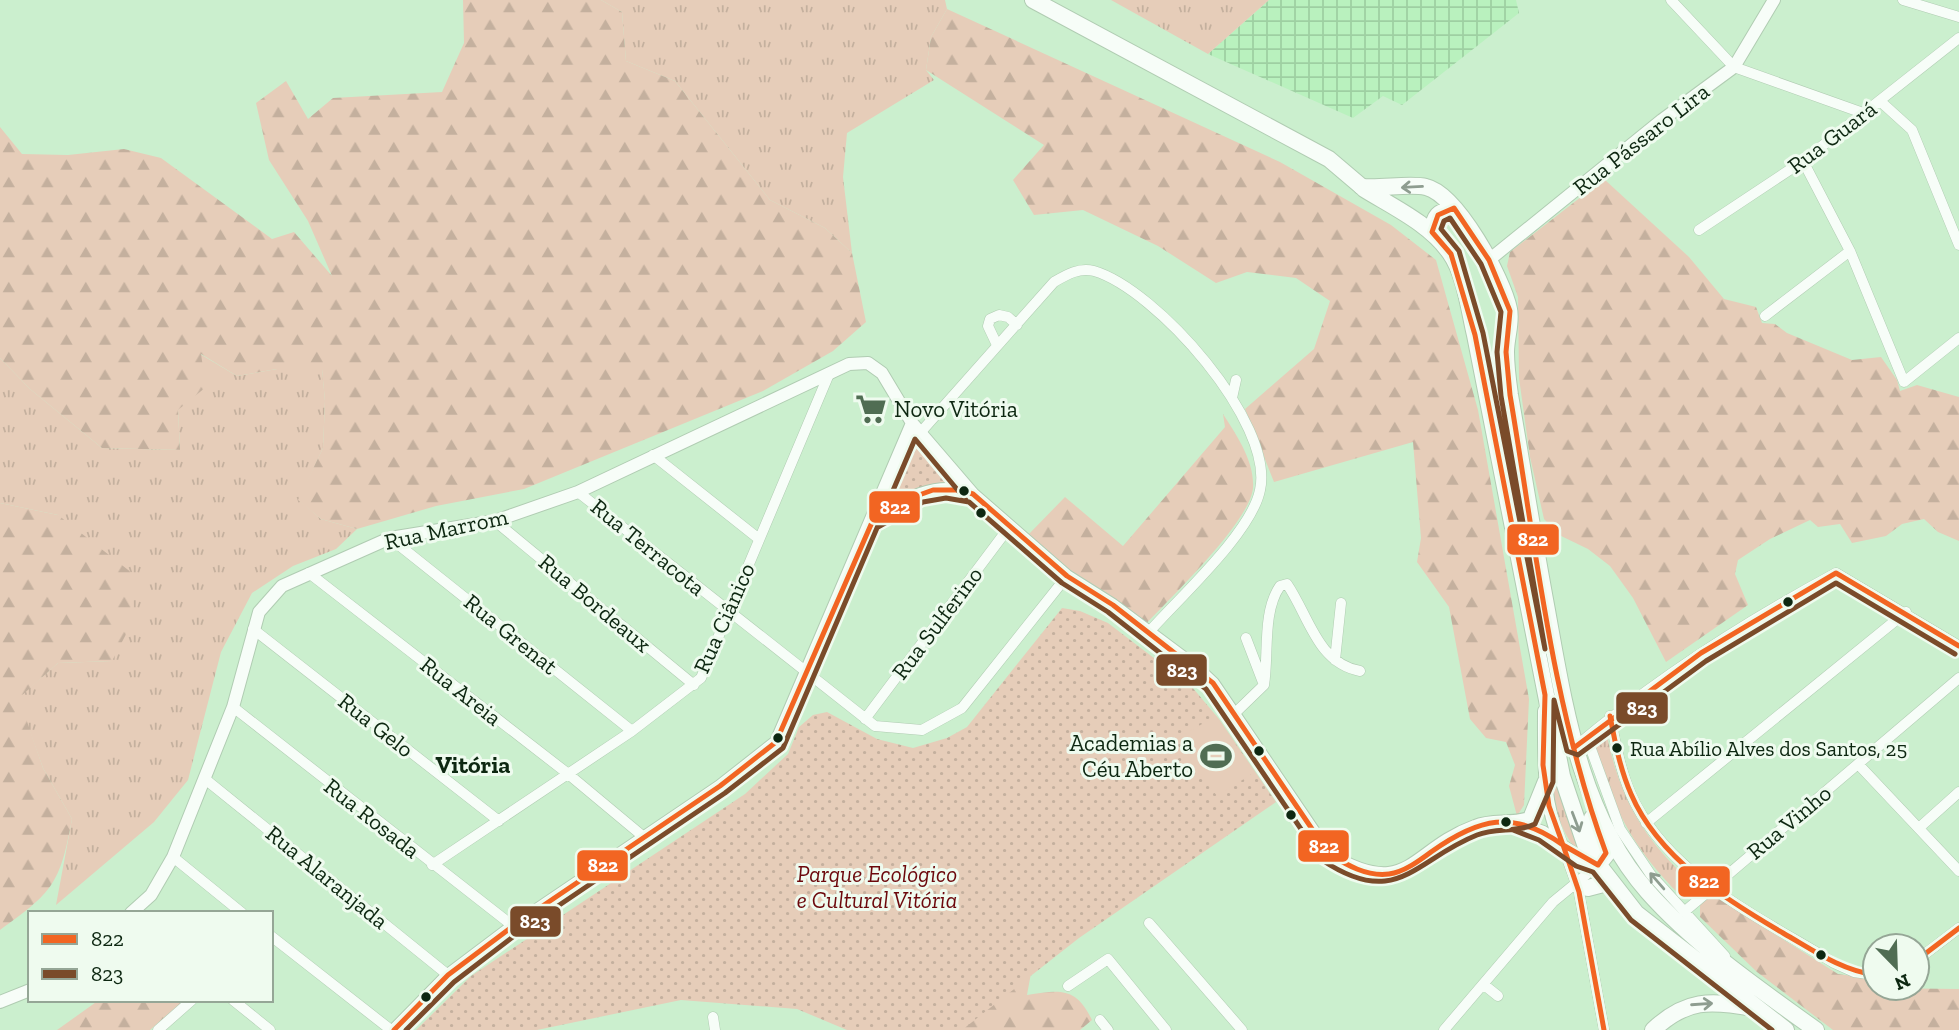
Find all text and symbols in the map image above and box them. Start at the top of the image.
street label: Rua Pássaro Lira [1567,77,1715,201]
street label: Rua Guará [1782,94,1882,180]
one-way arrow [1401,181,1424,194]
supermarket icon: Novo Vitória [854,392,888,426]
place label: Novo Vitória [894,395,1018,423]
unlabelled marker [957,484,971,498]
line badge: 822 [868,490,921,524]
street label: Rua Terracota [585,492,711,602]
text: 822 [880,496,910,519]
street label: Rua Marrom [382,502,510,556]
unlabelled marker [974,506,988,520]
line badge: 822 [1506,523,1560,556]
text: 822 [1518,528,1548,551]
street label: Rua Bordeaux [533,548,657,658]
street label: Rua Ciânico [687,558,761,678]
street label: Rua Sulferino [886,561,988,685]
street label: Rua Grenat [458,588,564,681]
unlabelled marker [1781,595,1795,609]
street label: Rua Areia [415,651,507,731]
line badge: 823 [1155,653,1208,687]
text: 823 [1167,659,1197,682]
street label: Rua Gelo [333,687,419,763]
line badge: 823 [1615,691,1669,725]
text: 823 [1627,697,1657,720]
place label: Academias a Céu Aberto [1069,729,1193,783]
unlabelled marker [771,731,785,745]
place label: Rua Abílio Alves dos Santos, 25 [1630,736,1907,761]
sports icon: Academias a Céu Aberto [1199,739,1233,773]
marker: Rua Abílio Alves dos Santos, 25 [1610,741,1624,755]
unlabelled marker [1252,744,1266,758]
district label: Vitória [436,750,510,779]
street label: Rua Rosada [318,772,426,864]
street label: Rua Vinho [1741,779,1837,865]
unlabelled marker [1284,808,1298,822]
one-way arrow [1571,811,1584,832]
unlabelled marker [1499,815,1513,829]
street label: Rua Alaranjada [260,819,394,935]
line badge: 822 [1297,829,1350,863]
text: 822 [1309,835,1339,858]
line badge: 822 [576,849,629,882]
text: 822 [588,854,618,877]
park label: Parque Ecológico e Cultural Vitória [797,860,957,914]
line badge: 822 [1677,865,1731,898]
text: 822 [1689,870,1719,893]
one-way arrow [1649,873,1665,891]
line badge: 823 [509,905,562,938]
text: 823 [520,910,550,933]
legend [28,911,273,1002]
text: 822 [91,926,124,951]
north arrow [1861,932,1931,1002]
unlabelled marker [1814,948,1828,962]
text: 823 [91,961,123,986]
text: N [1891,969,1914,996]
unlabelled marker [419,990,433,1004]
one-way arrow [1690,997,1712,1010]

